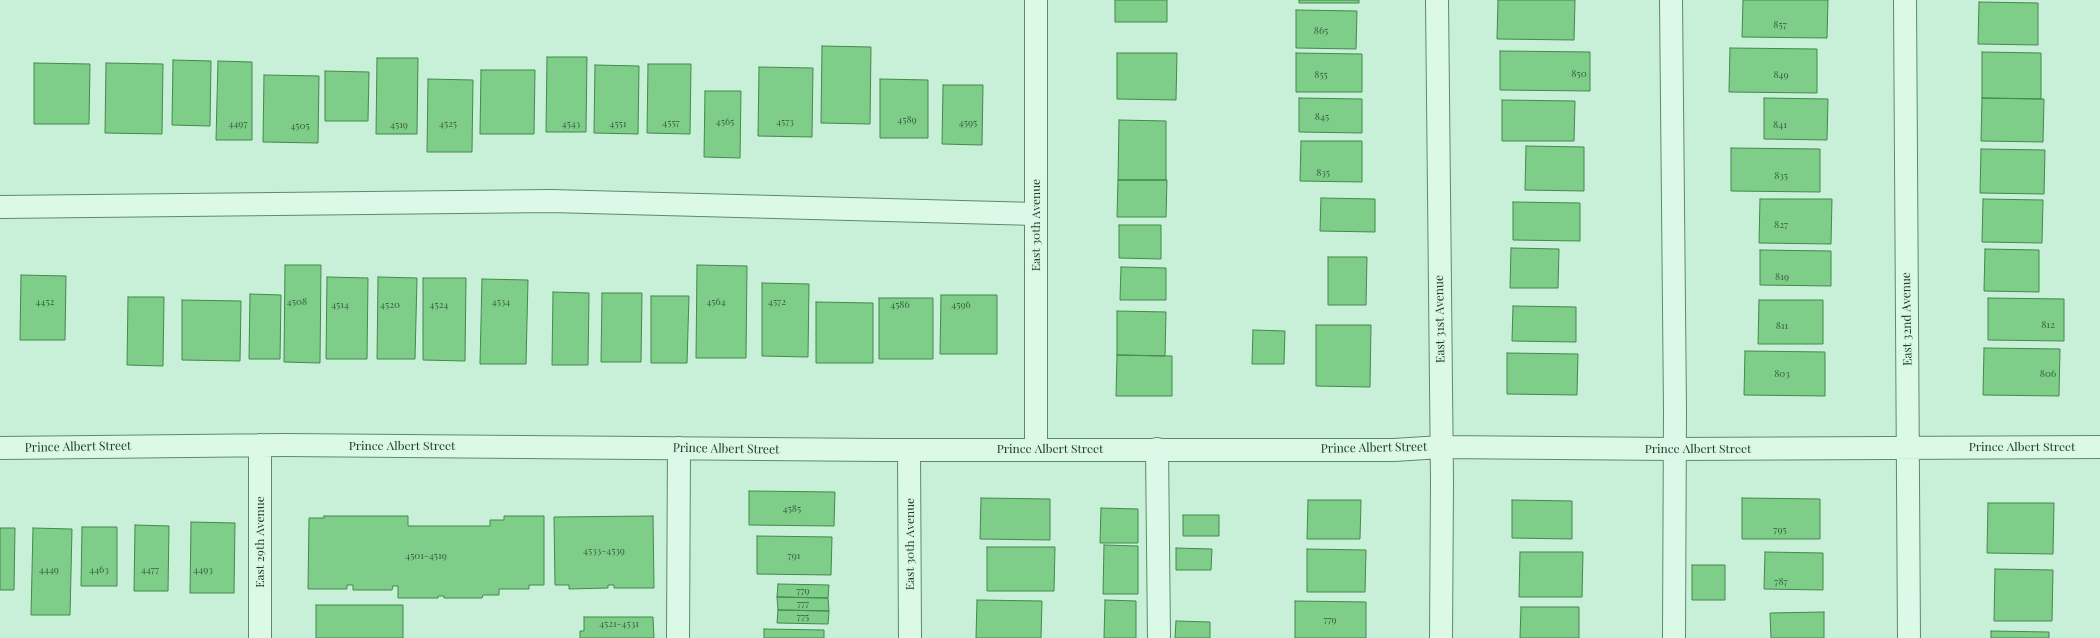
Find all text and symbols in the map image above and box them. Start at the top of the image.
house number: 857 [1773,19,1787,31]
house number: 865 [1314,25,1328,37]
house number: 850 [1571,68,1587,80]
house number: 855 [1314,69,1328,81]
house number: 849 [1773,69,1789,81]
house number: 845 [1315,111,1329,123]
house number: 4589 [897,114,917,126]
house number: 4565 [716,116,734,128]
house number: 4573 [776,116,794,128]
house number: 4557 [662,117,680,129]
house number: 4595 [959,117,977,129]
house number: 4497 [228,118,248,130]
house number: 4525 [439,118,457,130]
house number: 4543 [562,118,580,130]
house number: 4551 [610,118,626,130]
house number: 4519 [390,119,408,131]
house number: 841 [1773,119,1787,131]
house number: 4505 [290,120,310,132]
house number: 835 [1316,167,1330,179]
house number: 835 [1774,170,1788,182]
street label: East 30th Avenue [1029,179,1043,271]
house number: 827 [1774,219,1788,231]
house number: 819 [1775,271,1789,283]
street label: East 32nd Avenue [1899,272,1915,366]
street label: East 31st Avenue [1432,275,1448,363]
house number: 4452 [36,296,54,308]
house number: 4508 [287,296,307,308]
house number: 4534 [492,296,510,308]
house number: 4564 [706,296,726,308]
house number: 4572 [768,296,786,308]
house number: 4514 [331,299,349,311]
house number: 4520 [380,299,400,311]
house number: 4524 [430,299,448,311]
house number: 4586 [890,299,910,311]
house number: 4596 [951,299,971,311]
house number: 812 [2041,319,2055,331]
house number: 811 [1776,320,1788,332]
house number: 803 [1774,368,1790,380]
house number: 806 [2040,368,2056,380]
street label: Prince Albert Street [25,439,131,455]
street label: Prince Albert Street [349,439,455,453]
street label: Prince Albert Street [1321,440,1427,456]
street label: Prince Albert Street [1969,440,2075,454]
street label: Prince Albert Street [673,441,779,457]
street label: Prince Albert Street [997,442,1103,456]
street label: Prince Albert Street [1645,442,1751,456]
street label: East 29th Avenue [253,496,267,588]
street label: East 30th Avenue [903,498,917,590]
house number: 4585 [783,503,801,515]
house number: 795 [1773,524,1787,536]
house number: 4533-4539 [583,545,625,557]
house number: 4501-4519 [405,550,447,562]
house number: 791 [788,550,800,562]
house number: 4449 [39,564,59,576]
house number: 4463 [89,564,109,576]
house number: 4477 [141,564,159,576]
house number: 4493 [193,564,213,576]
house number: 787 [1774,576,1788,588]
house number: 779 [796,585,810,597]
house number: 777 [797,598,809,610]
house number: 775 [797,611,809,623]
house number: 779 [1323,614,1337,626]
house number: 4521-4531 [599,618,639,630]

